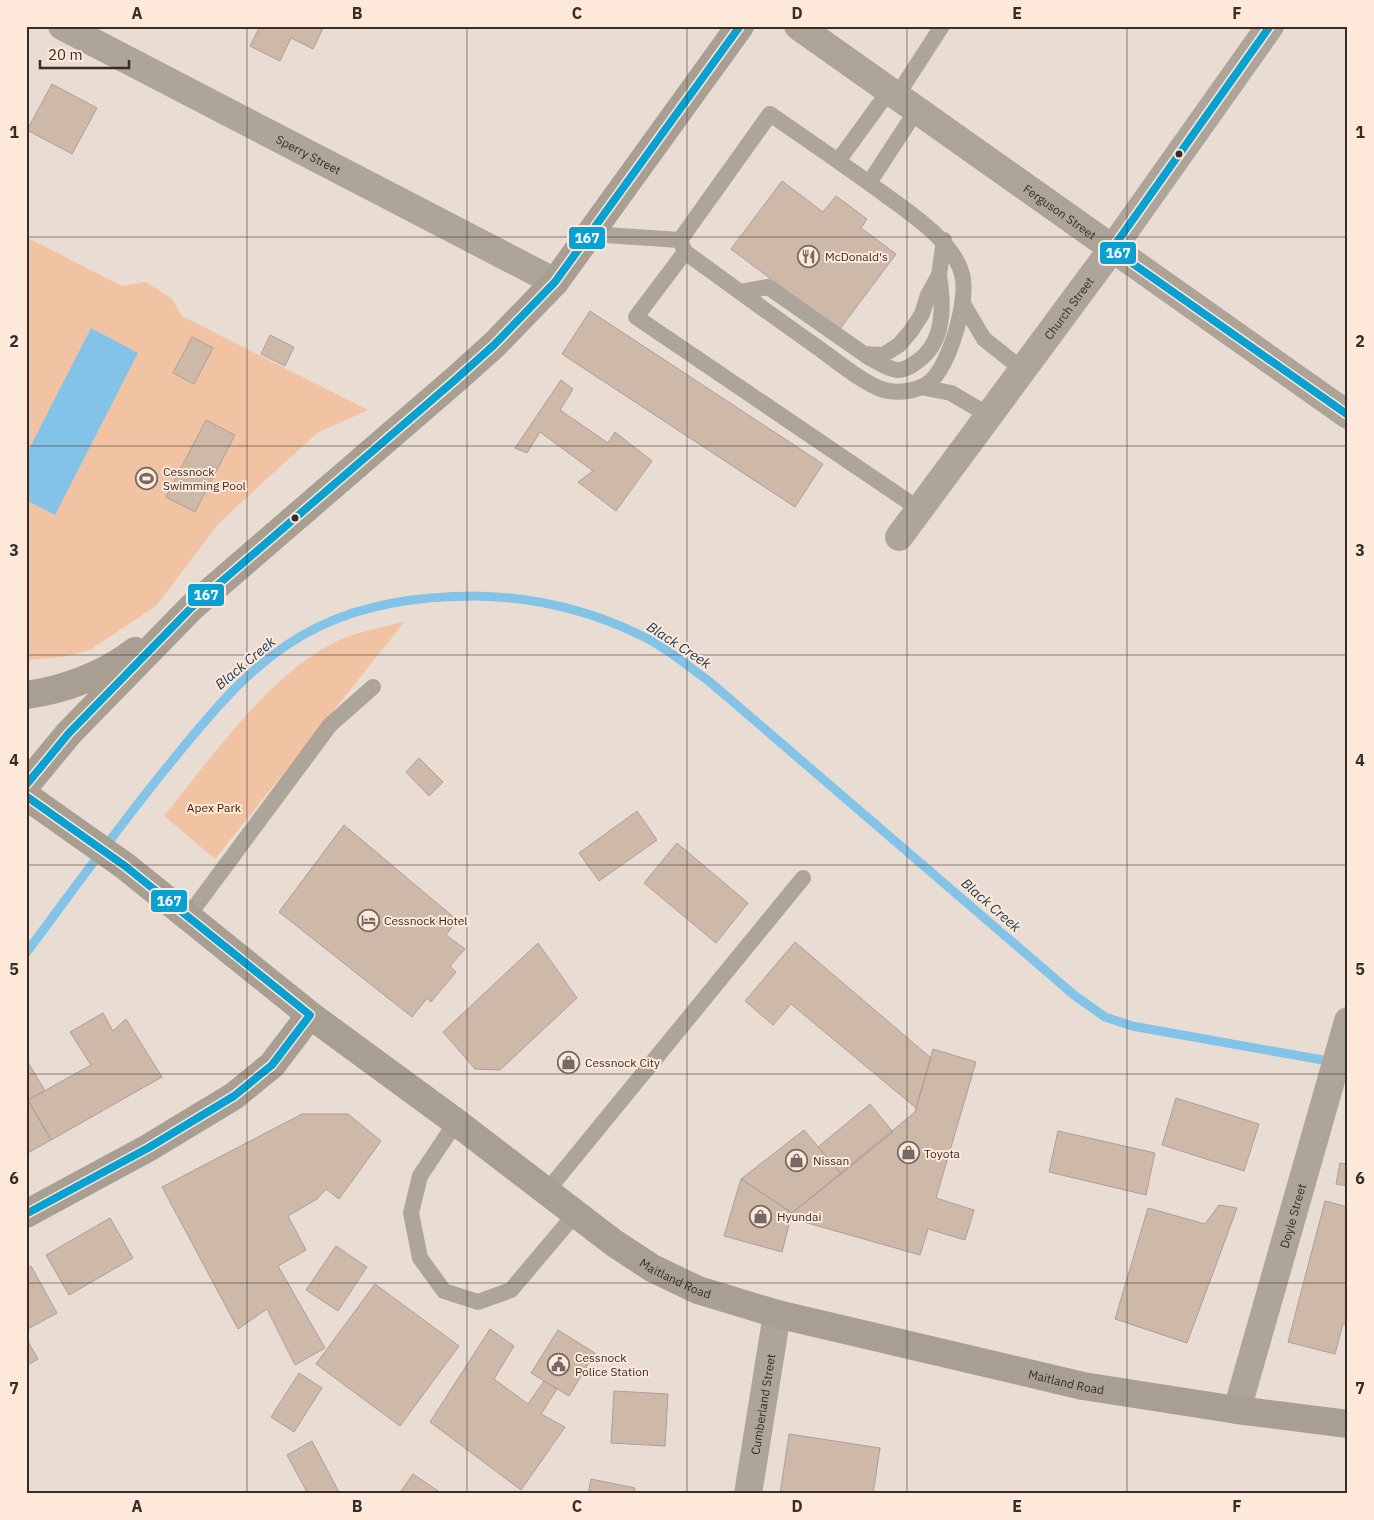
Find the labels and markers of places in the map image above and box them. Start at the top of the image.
unlabelled marker [1174,149,1184,159]
restaurant icon: McDonald's [797,244,821,268]
place label: McDonald's [825,249,888,264]
place label: Cessnock Swimming Pool [163,464,246,493]
sports icon: Cessnock Swimming Pool [135,466,159,490]
unlabelled marker [290,513,300,523]
hotel icon: Cessnock Hotel [356,908,380,932]
place label: Cessnock Hotel [384,913,468,928]
shop icon: Cessnock City [557,1050,581,1074]
place label: Cessnock City [585,1055,660,1070]
shop icon: Toyota [896,1141,920,1165]
place label: Toyota [924,1146,961,1161]
shop icon: Nissan [785,1148,809,1172]
place label: Nissan [813,1153,849,1168]
shop icon: Hyundai [749,1204,773,1228]
place label: Hyundai [777,1209,821,1224]
place label: Cessnock Police Station [575,1350,649,1379]
public building icon: Cessnock Police Station [547,1352,571,1376]

